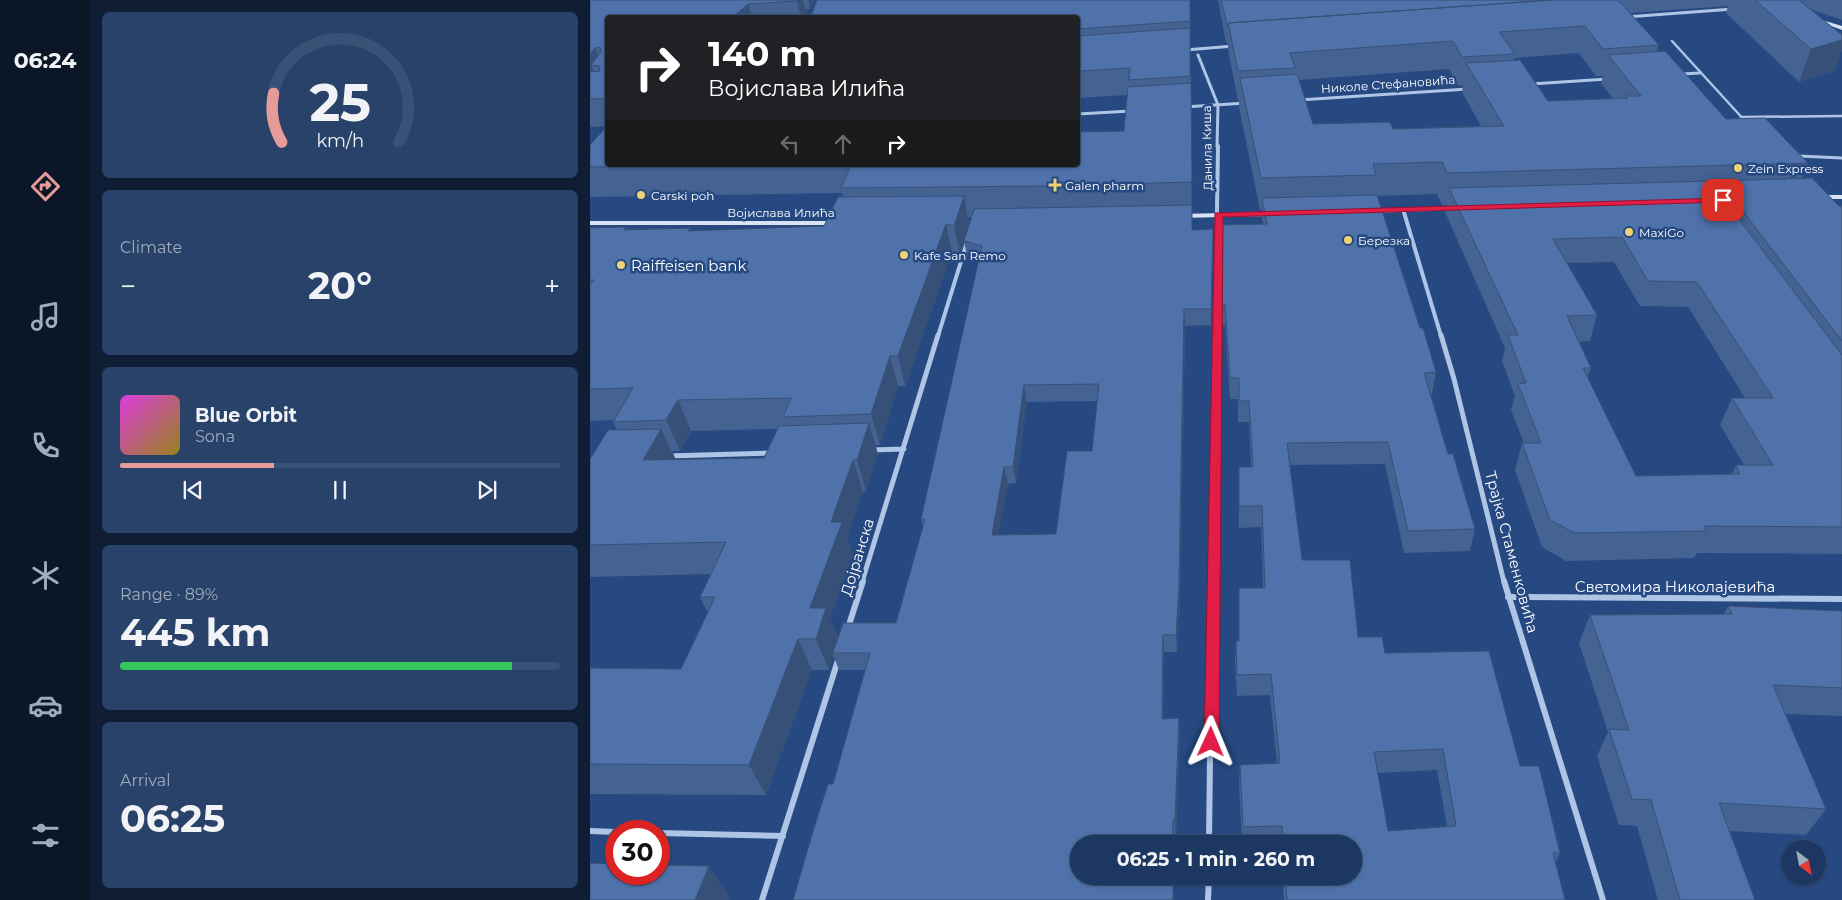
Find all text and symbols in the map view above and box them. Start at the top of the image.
text: 140 m [708,32,816,75]
icon: right [625,35,690,100]
text: 06:24 [14,47,76,74]
text: 25 [309,71,371,134]
street label: Николе Стефановића [1320,72,1456,96]
text: Војислава Илића [708,75,905,102]
street label: Данила Киша [1199,105,1215,191]
text: km/h [316,130,364,151]
icon: left [776,130,804,158]
icon: ahead [829,130,857,158]
icon: right [882,130,910,158]
place label: Zein Express [1748,161,1824,176]
marker: Zein Express [1732,162,1744,174]
icon: directions [28,169,63,204]
place label: Galen pharm [1065,178,1144,193]
marker: Galen pharm [1049,179,1061,191]
pin [1702,179,1744,221]
icon: arrive [1709,186,1737,214]
place label: Carski poh [651,188,714,203]
marker: Carski poh [635,189,647,201]
street label: Војислава Илића [727,205,835,220]
place label: MaxiGo [1639,225,1684,240]
marker: MaxiGo [1623,226,1635,238]
place label: Березка [1358,233,1410,248]
marker: Березка [1342,234,1354,246]
text: Climate [120,238,182,257]
place label: Kafe San Remo [914,248,1006,263]
marker: Kafe San Remo [898,249,910,261]
place label: Raiffeisen bank [631,256,746,275]
marker: Raiffeisen bank [615,259,627,271]
text: 20° [308,262,372,309]
text: − [120,269,136,303]
text: + [544,269,560,303]
icon: music [28,299,63,334]
text: Blue Orbit [195,404,297,427]
text: Sona [195,427,235,446]
icon: phone [28,428,63,463]
street label: Трајка Стаменковића [1481,469,1543,635]
icon: previous [179,476,207,504]
icon: pause [326,476,354,504]
icon: next [473,476,501,504]
street label: Дојранска [836,516,878,598]
icon: climate [28,558,63,593]
street label: Светомира Николајевића [1575,577,1775,596]
text: Range · 89% [120,585,218,604]
text: 445 km [120,609,270,656]
icon: car [28,688,63,723]
position arrow [1184,715,1236,767]
text: Arrival [120,771,170,790]
text: 06:25 [120,795,225,842]
icon: filters [28,818,63,853]
speed limit sign: 30 [605,820,670,885]
north arrow [1781,840,1826,885]
map controls [1781,840,1826,885]
text: 06:25 · 1 min · 260 m [1117,848,1315,871]

